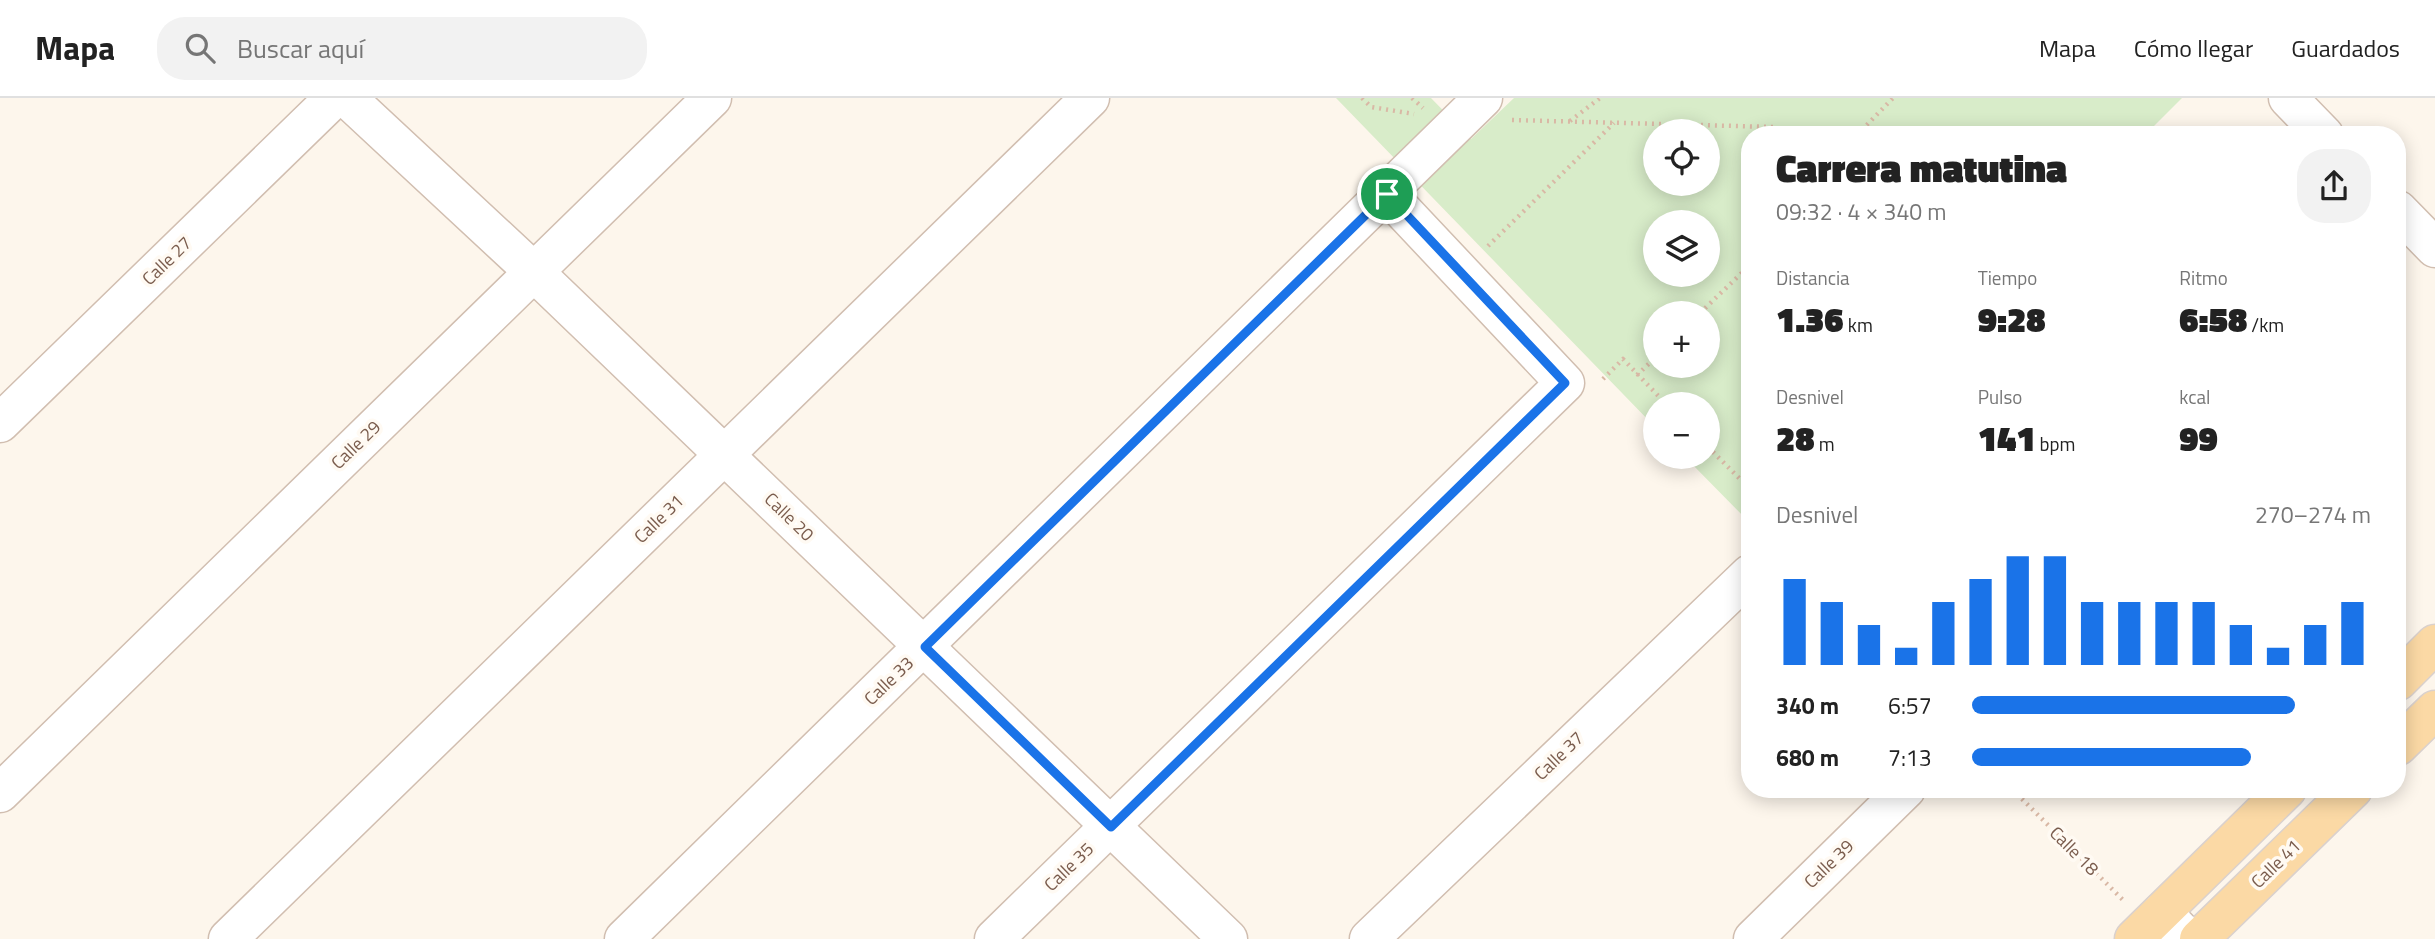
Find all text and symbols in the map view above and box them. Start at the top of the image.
search box [157,17,647,80]
text: Mapa [35,23,115,73]
icon: search [181,29,219,67]
text: Buscar aquí [237,29,364,68]
text: Mapa [2039,30,2096,66]
text: Cómo llegar [2134,30,2253,66]
text: Guardados [2291,30,2400,66]
map controls [1643,119,1720,469]
button: locate [1643,119,1720,196]
text: Carrera matutina [1776,139,2067,197]
button: share [2297,149,2371,223]
pin [1357,164,1417,224]
icon: arrive [1368,175,1406,213]
text: 09:32 · 4 × 340 m [1776,194,1946,229]
button: layers [1643,210,1720,287]
street label: Calle 27 [136,230,198,291]
text: Distancia [1776,263,1850,292]
text: Tiempo [1978,263,2037,292]
text: Ritmo [2179,263,2228,292]
text: 1.36 [1776,292,1844,346]
text: 9:28 [1978,292,2046,346]
text: 6:58 [2179,292,2247,346]
button: + [1643,301,1720,378]
text: km [1844,310,1873,339]
text: /km [2247,310,2284,339]
text: Desnivel [1776,382,1844,411]
text: Pulso [1978,382,2022,411]
text: kcal [2179,382,2210,411]
button: − [1643,392,1720,469]
text: 28 [1776,411,1815,465]
text: 141 [1978,411,2035,465]
text: 99 [2179,411,2218,465]
street label: Calle 29 [325,414,387,475]
text: m [1815,429,1835,458]
text: bpm [2035,429,2076,458]
street label: Calle 20 [758,486,820,547]
street label: Calle 31 [628,488,690,549]
text: Desnivel [1776,497,1858,532]
text: 270–274 m [2255,497,2371,532]
street label: Calle 33 [858,650,920,711]
text: 340 m [1776,688,1839,723]
text: 6:57 [1888,688,1932,723]
street label: Calle 37 [1528,725,1590,786]
text: 680 m [1776,740,1839,775]
text: 7:13 [1888,740,1932,775]
street label: Calle 18 [2043,820,2105,882]
street label: Calle 39 [1798,833,1860,894]
street label: Calle 41 [2245,833,2307,894]
street label: Calle 35 [1038,836,1100,897]

